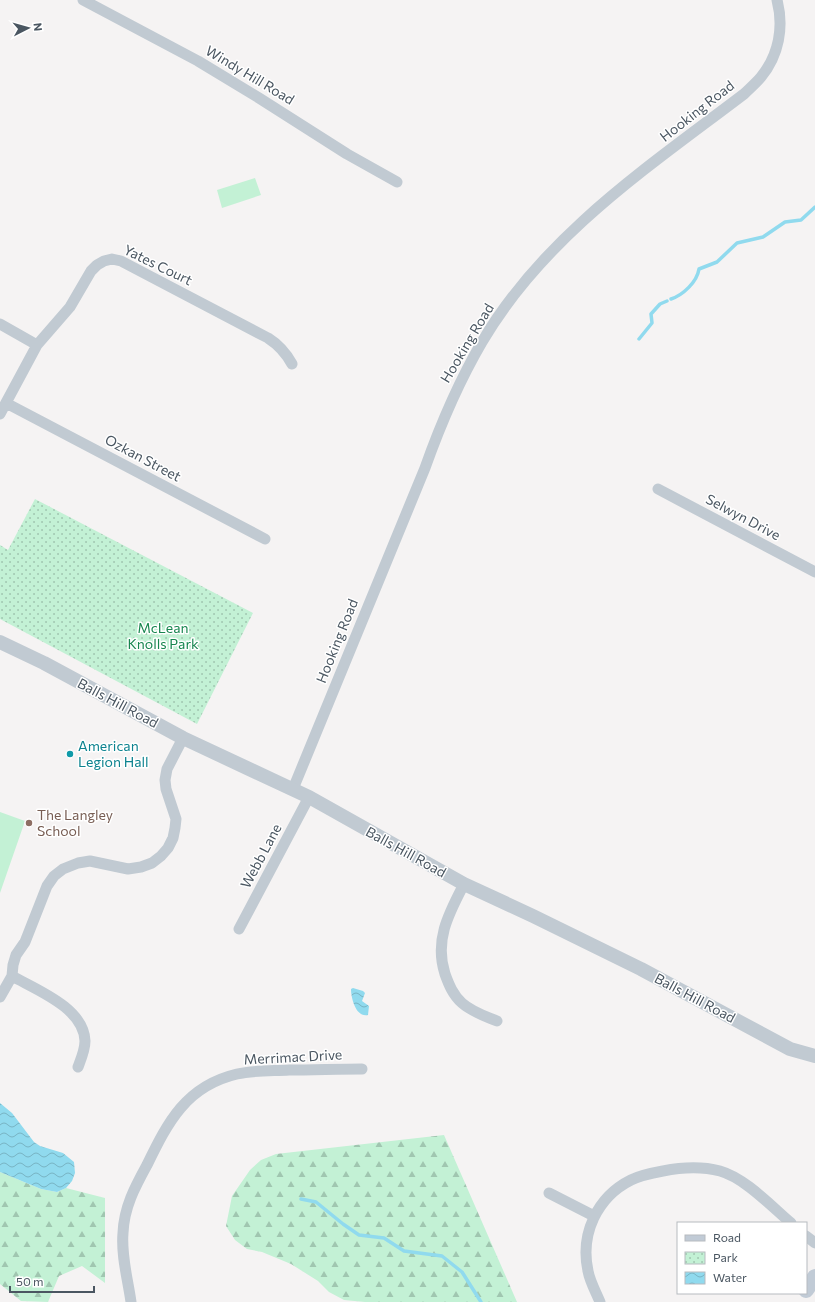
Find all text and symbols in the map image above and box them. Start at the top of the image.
north arrow [8,8,48,48]
text: N [32,22,45,32]
street label: Windy Hill Road [203,41,298,108]
street label: Hooking Road [656,76,737,145]
street label: Yates Court [121,241,196,289]
street label: Hooking Road [436,300,497,385]
street label: Ozkan Street [102,430,184,485]
street label: Selwyn Drive [703,490,783,543]
street label: Hooking Road [312,596,361,685]
park label: McLean Knolls Park [127,619,199,652]
street label: Balls Hill Road [75,674,162,731]
place label: American Legion Hall [78,737,149,770]
marker: American Legion Hall [65,749,75,759]
place label: The Langley School [37,806,113,839]
marker: The Langley School [24,818,34,828]
street label: Webb Lane [236,821,285,891]
street label: Balls Hill Road [363,823,449,881]
street label: Balls Hill Road [652,969,739,1026]
street label: Merrimac Drive [243,1045,343,1068]
legend [677,1222,807,1294]
text: Road [713,1230,741,1244]
text: Park [713,1250,739,1264]
scale bar [10,1268,94,1294]
text: Water [713,1270,747,1284]
text: 50 m [16,1274,44,1288]

